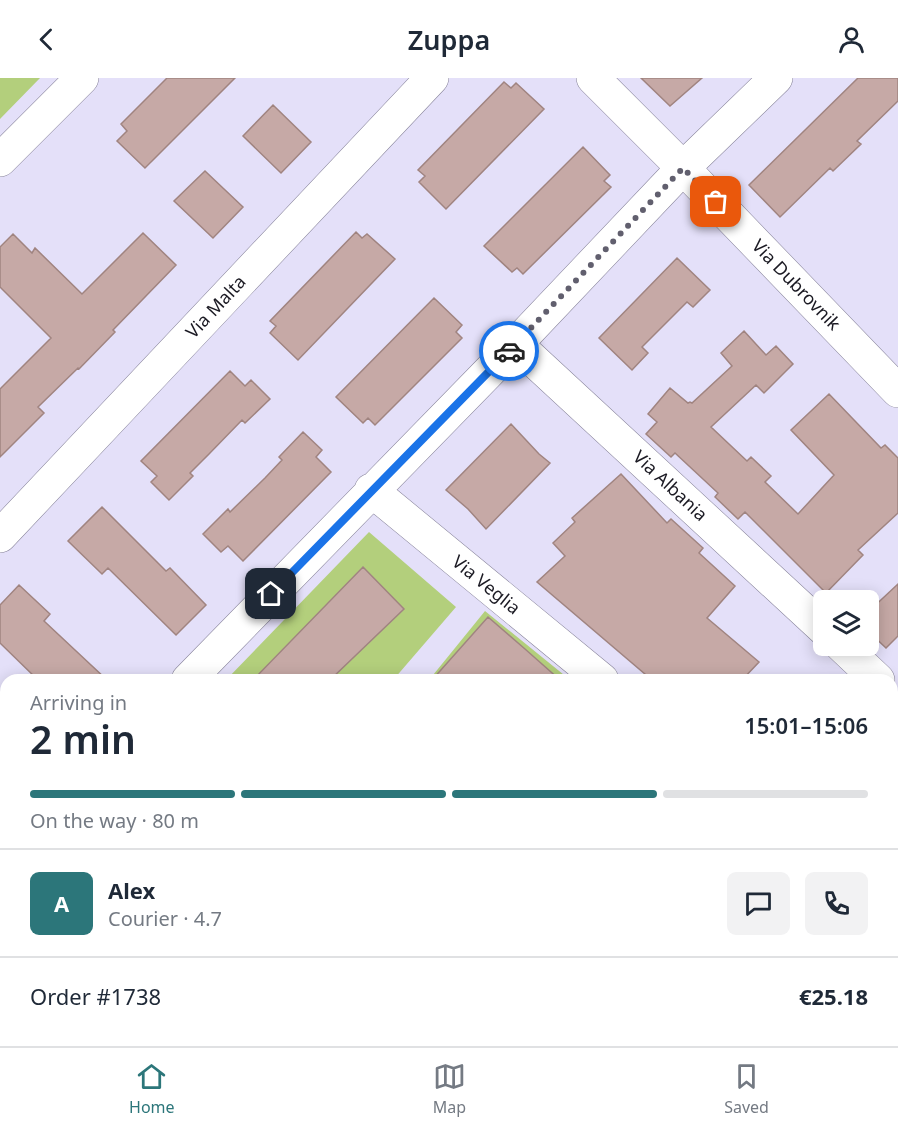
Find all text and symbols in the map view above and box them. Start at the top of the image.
text: Zuppa [408,21,490,58]
icon: back [30,23,63,56]
icon: person [835,23,868,56]
pin [690,176,741,227]
icon: bag [699,185,732,218]
street label: Via Dubrovnik [747,234,846,335]
street label: Via Malta [180,270,251,343]
courier [479,321,539,381]
icon: car [493,335,526,368]
street label: Via Albania [628,445,713,526]
street label: Via Veglia [447,549,526,619]
pin [245,568,296,619]
icon: home [254,577,287,610]
map controls [813,590,879,656]
button: layers [813,590,879,656]
text: Arriving in [30,689,127,716]
text: 15:01–15:06 [744,710,868,740]
text: 2 min [30,712,136,765]
text: On the way · 80 m [30,807,199,834]
button: chat [727,872,790,935]
button: phone [805,872,868,935]
text: Alex [108,875,155,905]
text: A [54,888,69,918]
text: Courier · 4.7 [108,905,222,932]
text: Order #1738 [30,981,161,1011]
text: €25.18 [799,981,868,1011]
tab: Home [129,1060,175,1118]
tab: Map [433,1060,466,1118]
tab: Saved [724,1060,769,1118]

